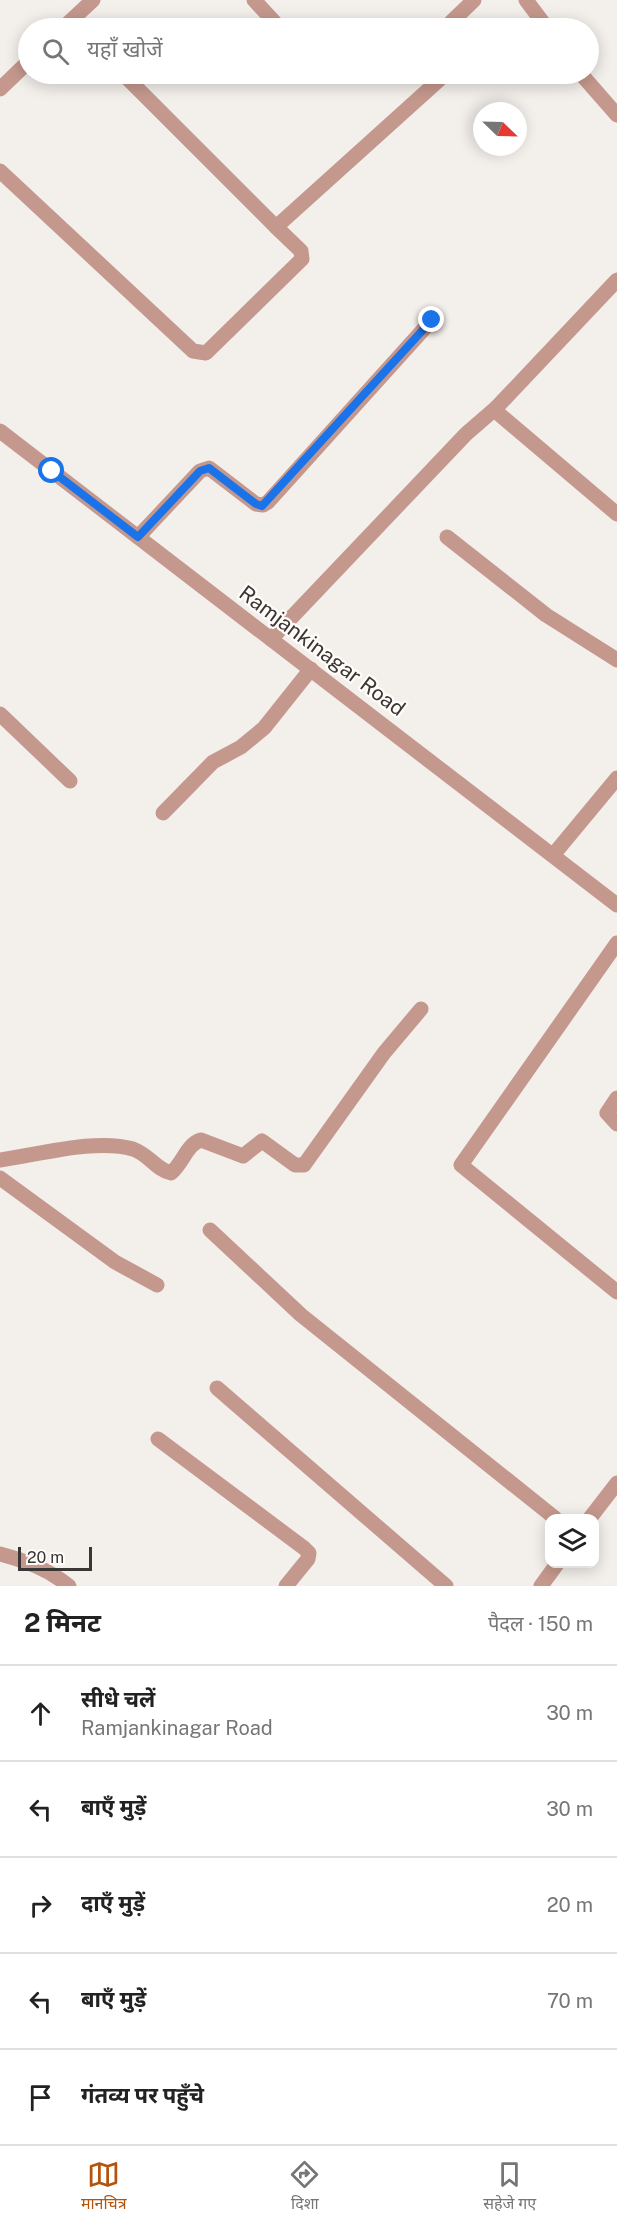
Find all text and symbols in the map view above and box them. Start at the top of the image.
search box [18,18,599,84]
icon: search [39,35,72,68]
text: यहाँ खोजें [87,36,163,62]
north arrow [473,102,527,156]
route end [418,306,444,332]
route start [38,457,64,483]
street label: Ramjankinagar Road [234,580,410,721]
map controls [545,1514,599,1568]
button: layers [545,1514,599,1568]
scale bar [18,1544,92,1572]
text: 20 m [27,1548,64,1567]
text: 2 मिनट [24,1607,101,1638]
text: पैदल · 150 m [488,1612,593,1636]
text: सीधे चलें [81,1686,155,1712]
icon: ahead [24,1697,57,1730]
text: 30 m [546,1701,593,1725]
text: Ramjankinagar Road [81,1716,273,1740]
icon: left [24,1793,57,1826]
text: बाएँ मुड़ें [81,1794,146,1820]
text: 30 m [546,1797,593,1821]
icon: right [24,1889,57,1922]
text: दाएँ मुड़ें [81,1890,145,1916]
text: 20 m [547,1893,593,1917]
icon: left [24,1985,57,2018]
text: बाएँ मुड़ें [81,1986,146,2012]
text: 70 m [547,1989,593,2013]
icon: arrive [24,2081,57,2114]
text: गंतव्य पर पहुँचे [81,2082,204,2108]
tab: मानचित्र [81,2158,127,2216]
tab: दिशा [288,2158,321,2216]
tab: सहेजे गए [483,2158,536,2216]

